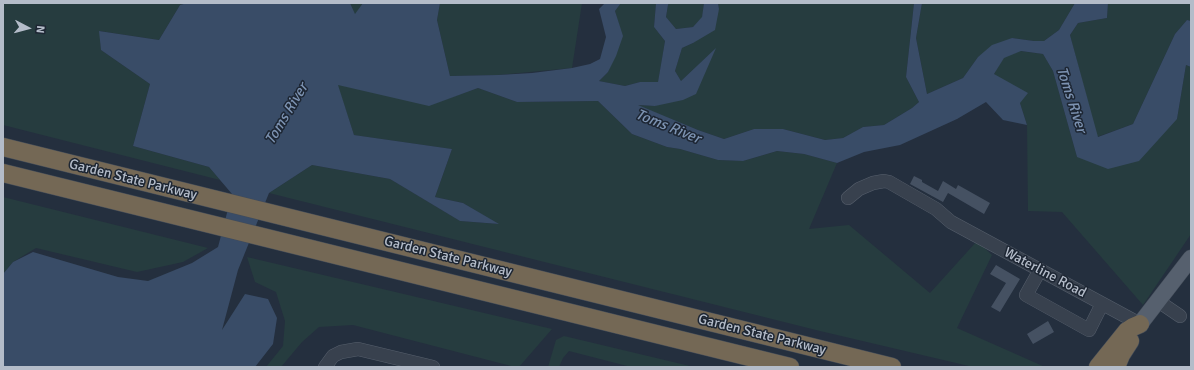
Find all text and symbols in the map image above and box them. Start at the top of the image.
north arrow [8,8,48,48]
text: N [34,25,47,34]
water label: Toms River [1052,65,1090,135]
water label: Toms River [262,80,312,148]
water label: Toms River [633,106,703,148]
street label: Garden State Parkway [67,156,199,204]
street label: Garden State Parkway [382,233,514,281]
street label: Waterline Road [1001,244,1089,302]
street label: Garden State Parkway [696,311,828,359]

